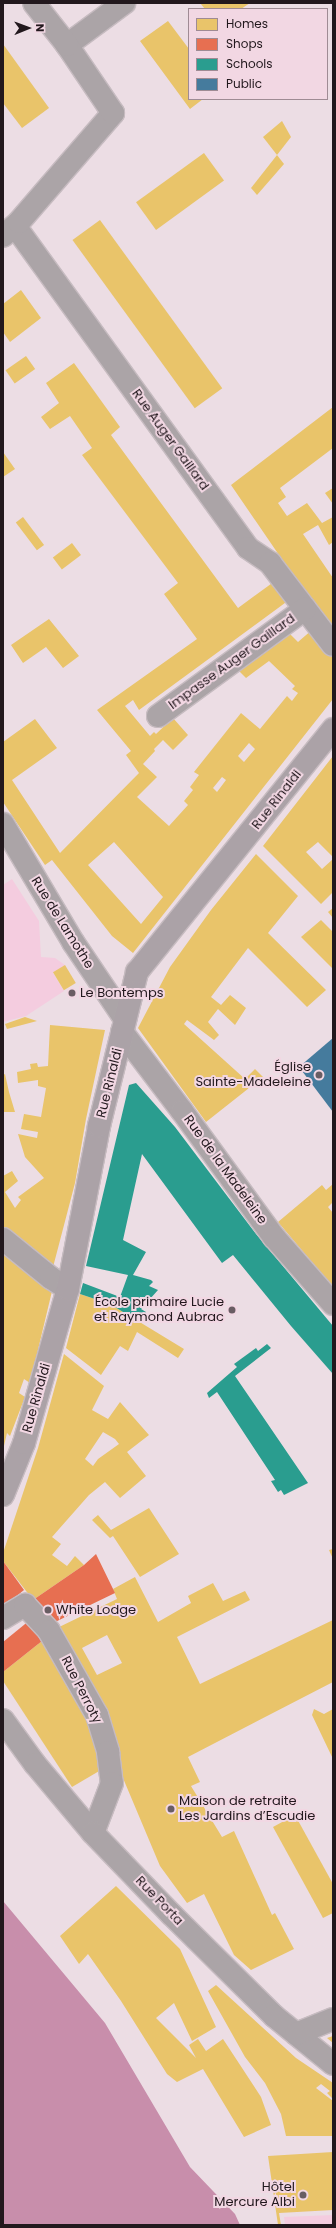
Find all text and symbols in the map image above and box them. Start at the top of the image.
north arrow [8,8,48,48]
legend [188,8,328,100]
text: Homes [226,15,268,32]
text: N [32,24,48,32]
text: Shops [226,35,263,52]
text: Schools [226,55,273,72]
text: Public [226,75,262,92]
street label: Rue Auger Gaillard [128,386,212,494]
street label: Impasse Auger Gaillard [166,611,298,713]
street label: Rue Rinaldi [249,767,305,833]
street label: Rue de Lamothe [27,874,97,972]
place label: Le Bontemps [80,985,164,1001]
marker: Le Bontemps [67,988,77,998]
street label: Rue Rinaldi [94,1047,126,1119]
place label: Église Sainte-Madeleine [195,1060,311,1091]
marker: Église Sainte-Madeleine [314,1070,324,1080]
street label: Rue de la Madeleine [180,1112,270,1228]
place label: École primaire Lucie et Raymond Aubrac [94,1295,224,1326]
marker: École primaire Lucie et Raymond Aubrac [227,1305,237,1315]
street label: Rue Rinaldi [20,1362,54,1434]
place label: White Lodge [56,1602,136,1618]
marker: White Lodge [43,1605,53,1615]
street label: Rue Perroty [57,1654,105,1726]
place label: Maison de retraite Les Jardins d’Escudie [179,1794,315,1825]
marker: Maison de retraite Les Jardins d’Escudie [166,1804,176,1814]
street label: Rue Porta [132,1873,186,1929]
place label: Hôtel Mercure Albi [214,2180,295,2211]
marker: Hôtel Mercure Albi [298,2190,308,2200]

